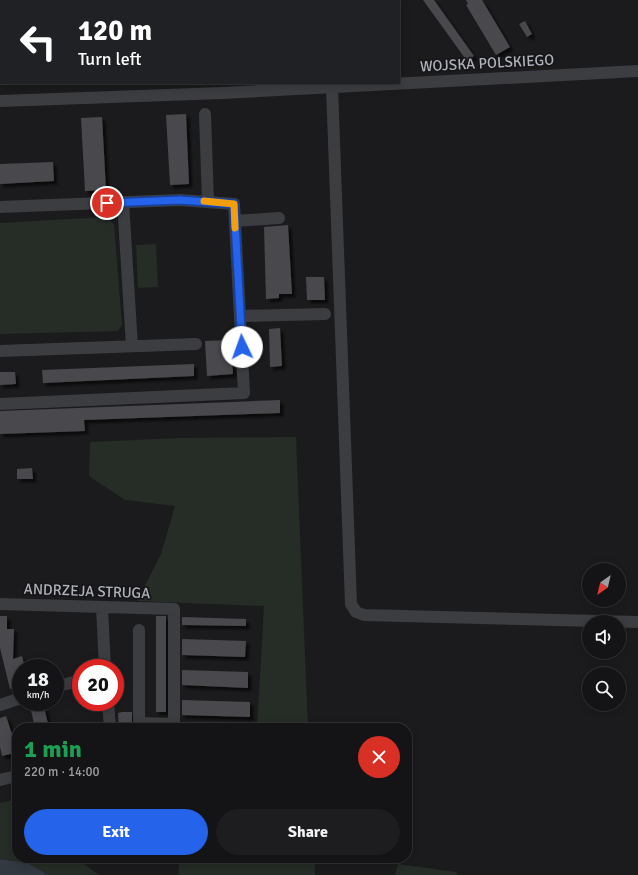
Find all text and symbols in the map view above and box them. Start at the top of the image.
text: 120 m [78,14,152,48]
icon: left [12,16,64,68]
text: Turn left [78,48,141,70]
street label: WOJSKA POLSKIEGO [419,50,555,76]
pin [90,186,124,220]
icon: arrive [96,192,118,214]
position arrow [221,326,263,368]
north arrow [582,563,626,607]
map controls [582,563,626,711]
street label: ANDRZEJA STRUGA [23,580,151,602]
button: sound [582,615,626,659]
speed limit sign: 20 [72,659,124,711]
text: 18 [27,667,49,692]
button: search [582,667,626,711]
text: km/h [27,689,49,701]
text: 1 min [24,734,82,764]
button: close [358,736,400,778]
text: 220 m · 14:00 [24,764,100,780]
button: Exit [24,809,208,855]
button: Share [216,809,400,855]

